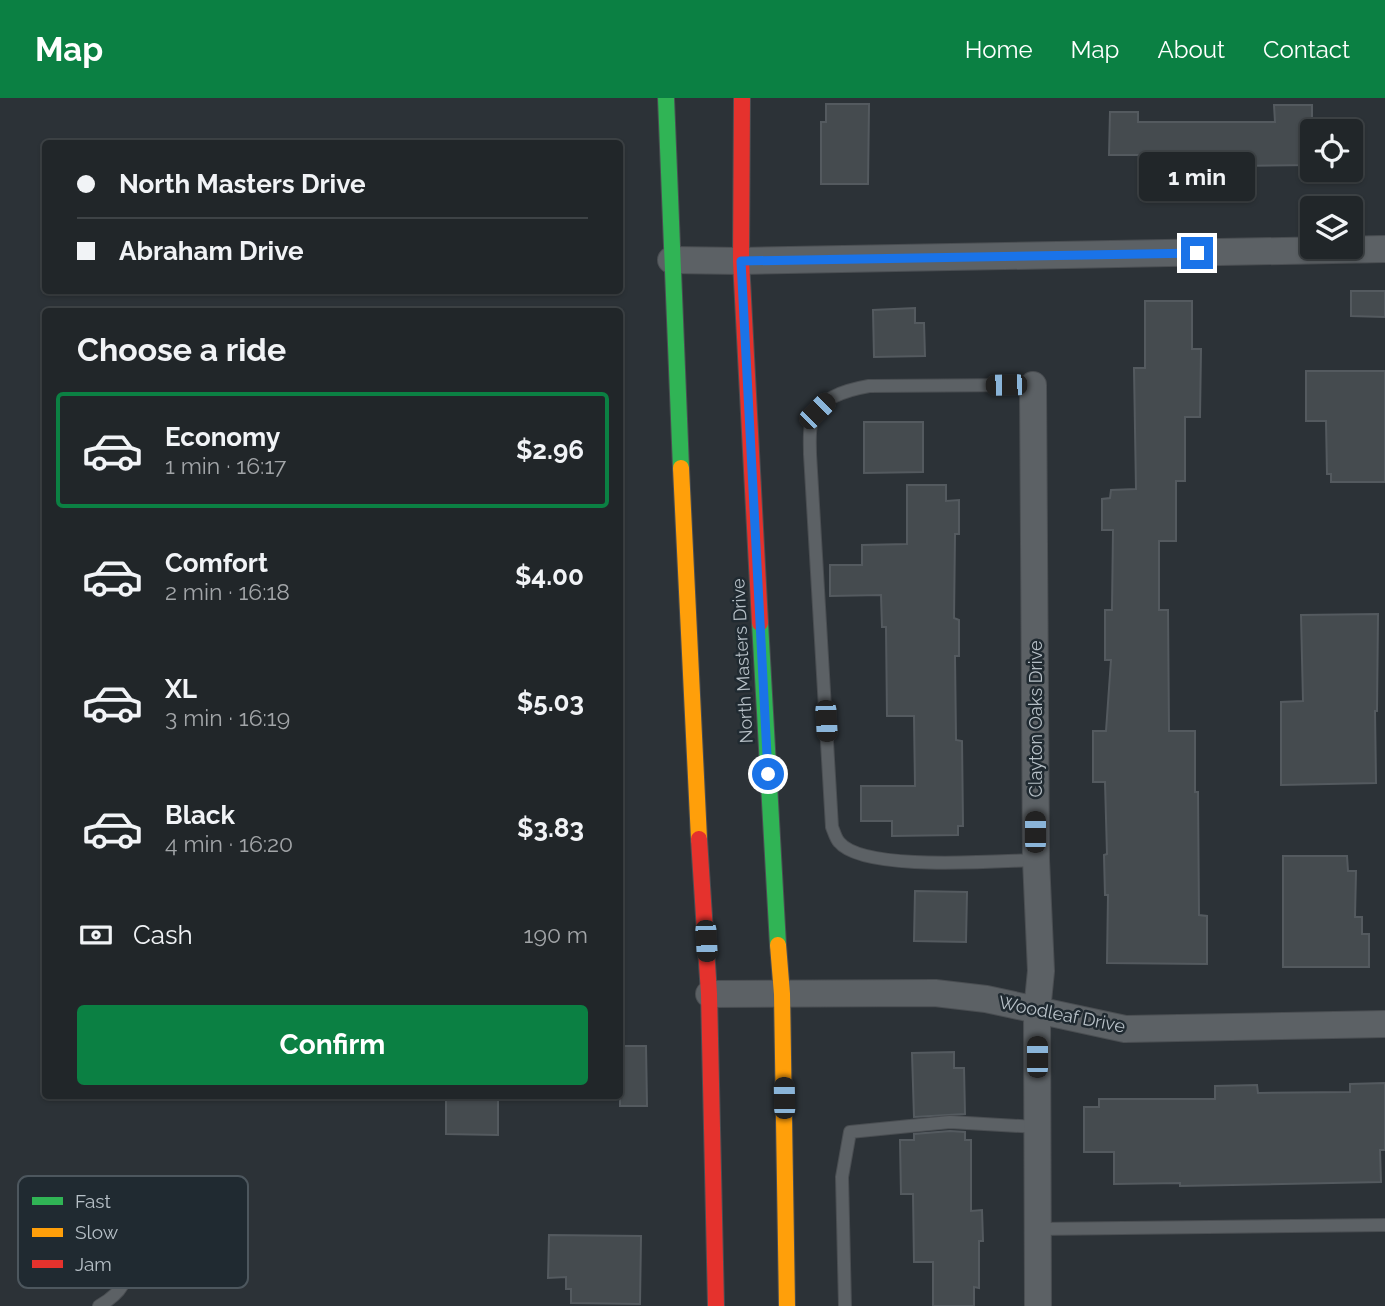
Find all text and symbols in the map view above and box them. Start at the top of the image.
text: Map [35,30,103,69]
text: Home [965,35,1033,64]
text: Map [1071,35,1119,64]
text: About [1157,35,1225,64]
text: Contact [1263,35,1350,64]
map controls [1300,119,1363,259]
button: locate [1300,119,1363,182]
callout: 1 min [1139,152,1255,200]
text: 1 min [1168,163,1226,190]
text: North Masters Drive [119,169,366,199]
button: layers [1300,196,1363,259]
text: Abraham Drive [119,236,304,266]
route end [1181,237,1213,269]
text: Choose a ride [77,331,286,368]
car [985,374,1028,396]
car [795,389,840,433]
icon: car [81,419,144,482]
text: Economy [165,422,280,452]
text: $2.96 [516,435,584,465]
text: 1 min · 16:17 [165,452,286,479]
icon: car [81,545,144,608]
text: Comfort [165,548,268,578]
text: $4.00 [515,561,584,591]
text: 2 min · 16:18 [165,578,290,605]
street label: North Masters Drive [727,578,757,744]
street label: Clayton Oaks Drive [1025,640,1046,798]
icon: car [81,671,144,734]
text: XL [165,674,197,704]
text: $5.03 [517,687,584,717]
car [815,699,838,743]
text: 3 min · 16:19 [165,704,290,731]
route start [752,758,784,790]
icon: car [81,797,144,860]
text: Black [165,800,235,830]
car [1025,811,1046,853]
text: $3.83 [517,813,584,843]
text: 4 min · 16:20 [165,830,293,857]
icon: cash [77,916,115,954]
car [695,919,718,963]
text: Cash [133,920,193,950]
text: 190 m [524,921,588,948]
street label: Woodleaf Drive [997,991,1128,1037]
button: Confirm [77,1005,588,1085]
car [1027,1036,1048,1078]
car [774,1077,795,1119]
legend [18,1176,248,1288]
text: Fast [75,1190,111,1212]
text: Slow [75,1221,119,1243]
text: Jam [75,1253,112,1275]

